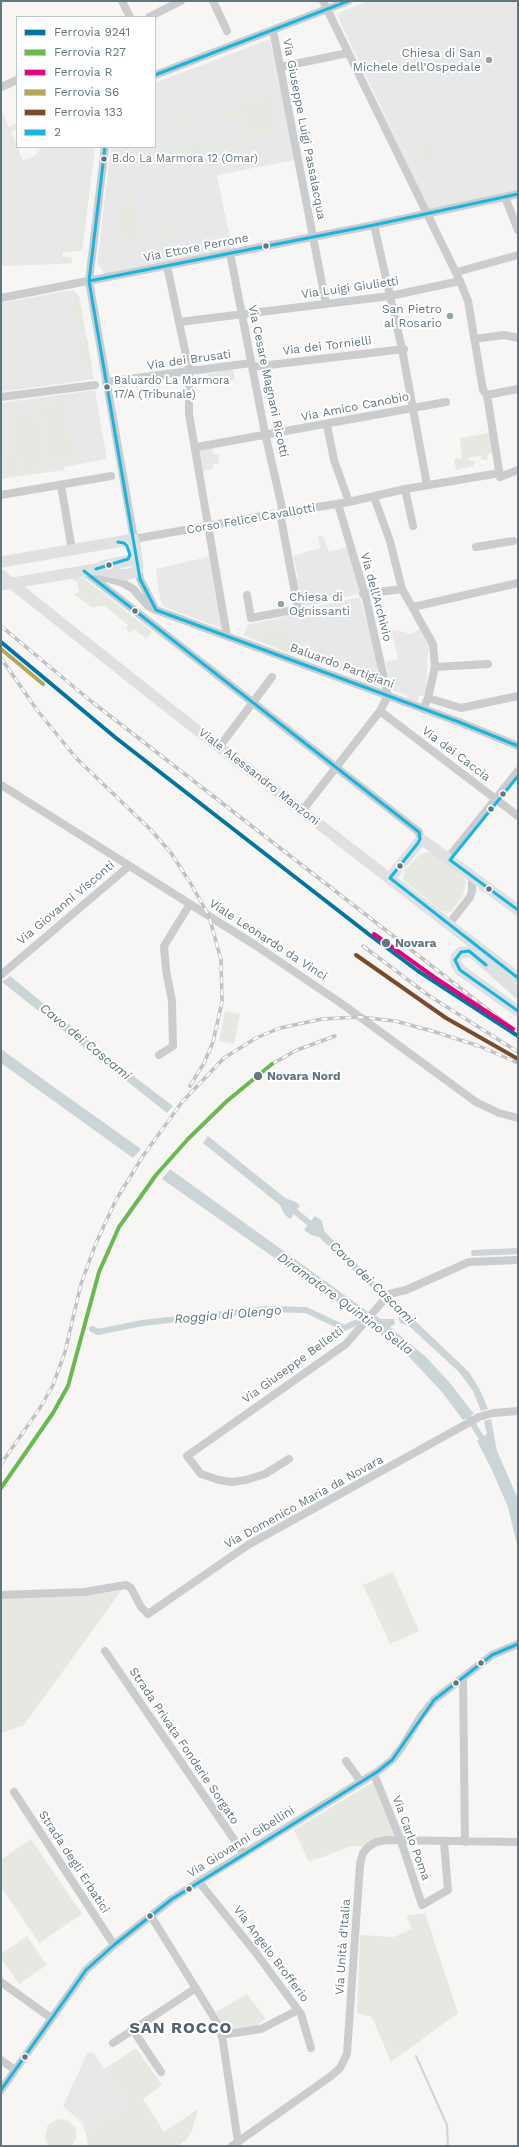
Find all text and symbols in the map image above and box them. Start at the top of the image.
legend [16,16,156,148]
text: Ferrovia 9241 [54,25,130,39]
street label: Via Giuseppe Luigi Passalacqua [279,37,329,221]
text: Ferrovia R27 [54,45,126,59]
place label: Chiesa di San Michele dell'Ospedale [353,46,481,74]
marker: Chiesa di San Michele dell'Ospedale [484,55,494,65]
text: Ferrovia R [54,65,112,79]
text: Ferrovia S6 [54,85,119,99]
text: Ferrovia 133 [54,105,123,119]
text: 2 [54,125,61,139]
place label: B.do La Marmora 12 (Omar) [112,152,258,166]
marker: B.do La Marmora 12 (Omar) [99,154,109,164]
street label: Via Ettore Perrone [142,231,250,265]
unlabelled marker [261,241,271,251]
street label: Via Luigi Giulietti [300,274,400,302]
place label: San Pietro al Rosario [382,302,442,330]
street label: Via Cesare Magnani Ricotti [245,303,291,459]
marker: San Pietro al Rosario [445,311,455,321]
street label: Via dei Tornielli [282,333,372,359]
street label: Via dei Brusati [146,347,232,373]
place label: Baluardo La Marmora 17/A (Tribunale) [114,374,230,400]
marker: Baluardo La Marmora 17/A (Tribunale) [102,382,112,392]
street label: Via Amico Canobio [300,389,410,425]
street label: Corso Felice Cavallotti [185,501,317,537]
street label: Via dell'Archivio [357,551,395,643]
unlabelled marker [104,560,114,570]
place label: Chiesa di Ognissanti [289,590,350,618]
marker: Chiesa di Ognissanti [276,599,286,609]
unlabelled marker [130,606,140,616]
street label: Baluardo Partigiani [288,640,396,692]
street label: Via dei Caccia [419,724,493,784]
street label: Viale Alessandro Manzoni [196,725,322,829]
unlabelled marker [498,789,508,799]
unlabelled marker [486,804,496,814]
street label: Via Giovanni Visconti [14,858,118,948]
unlabelled marker [395,861,405,871]
unlabelled marker [484,884,494,894]
street label: Viale Leonardo da Vinci [206,896,330,984]
place label: Novara [395,936,437,950]
marker: Novara [380,937,392,949]
water label: Cavo dei Cascami [36,1001,134,1083]
place label: Novara Nord [267,1069,341,1083]
marker: Novara Nord [252,1070,264,1082]
water label: Cavo dei Cascami [326,1238,418,1328]
water label: Diramatore Quintino Sella [274,1250,416,1358]
water label: Roggia di Olengo [174,1303,282,1327]
street label: Via Giuseppe Belletti [240,1323,346,1407]
street label: Via Domenico Maria da Novara [222,1452,386,1552]
unlabelled marker [476,1658,486,1668]
street label: Strada Privata Fonderie Sorgato [126,1665,242,1827]
unlabelled marker [451,1678,461,1688]
street label: Via Carlo Poma [389,1794,433,1882]
street label: Via Giovanni Gibellini [185,1803,297,1881]
street label: Strada degli Erbatici [36,1808,112,1916]
unlabelled marker [184,1884,194,1894]
street label: Via Unità d'Italia [332,1899,354,1995]
street label: Via Angelo Brofferio [230,1903,312,2005]
unlabelled marker [145,1911,155,1921]
district label: SAN ROCCO [130,2018,232,2038]
unlabelled marker [20,2052,30,2062]

